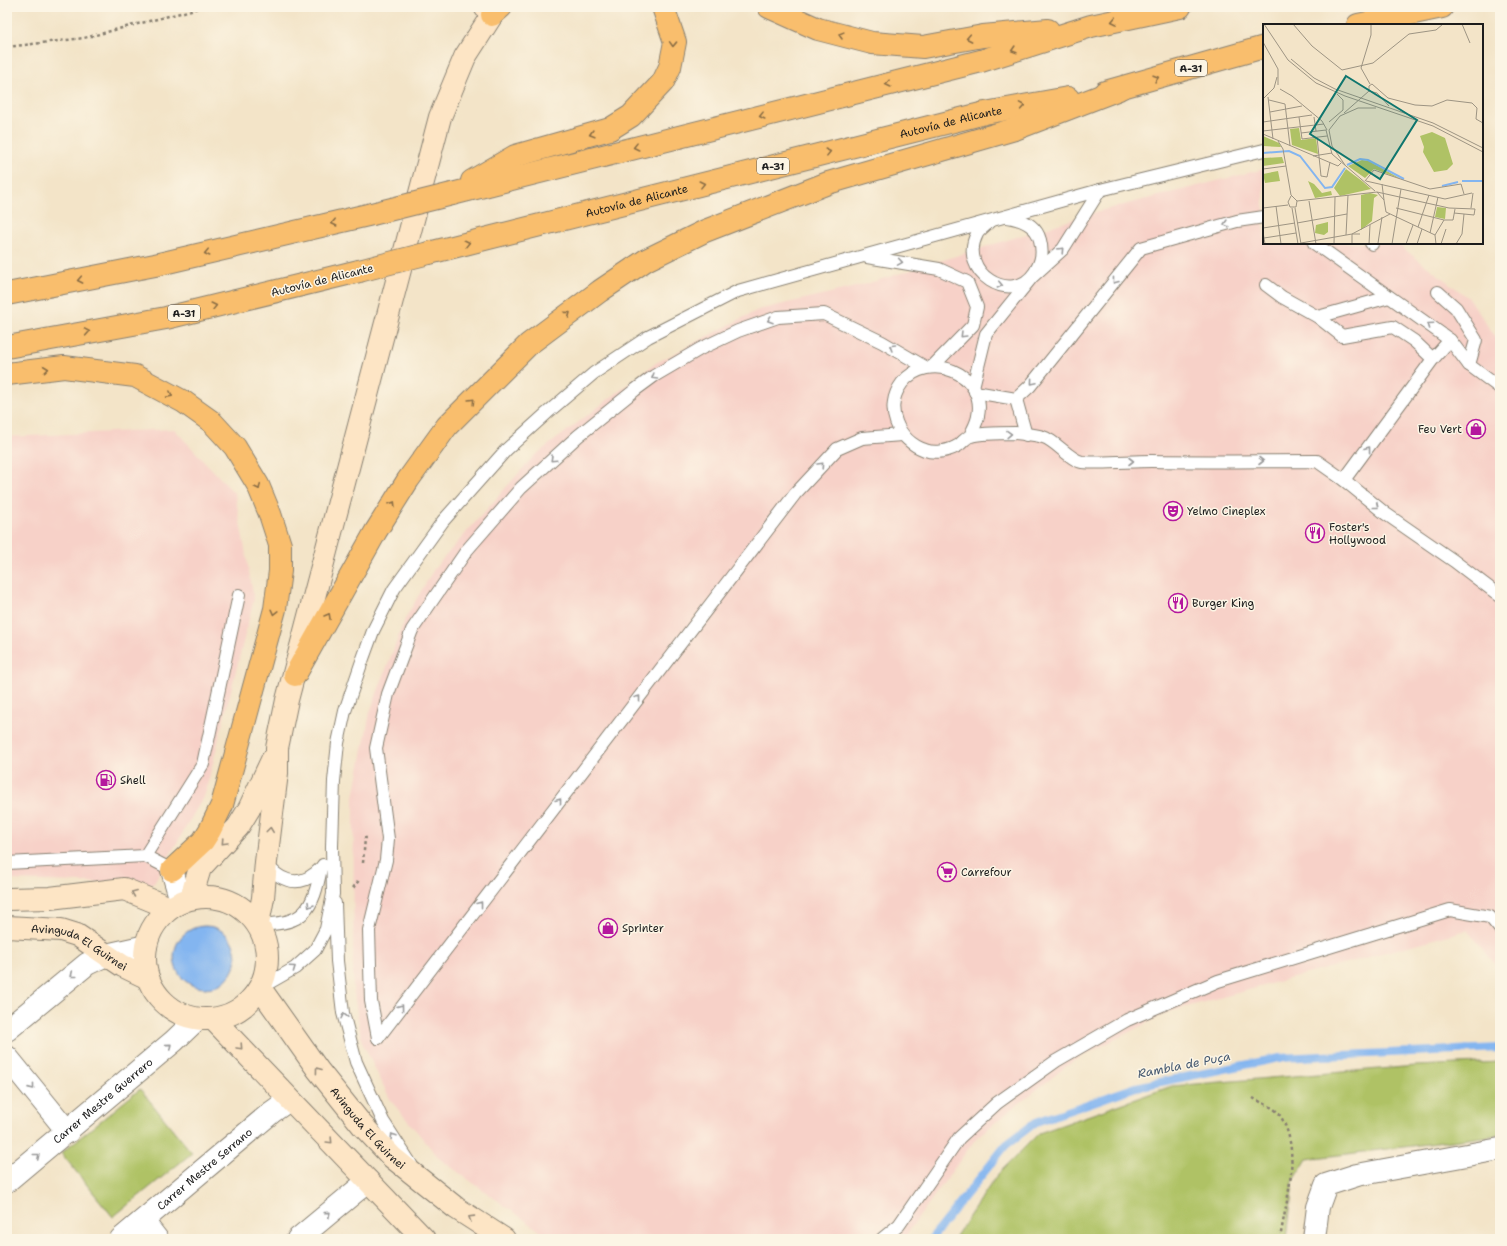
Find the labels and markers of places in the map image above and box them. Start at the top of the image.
shop icon: Feu Vert [1465,418,1487,440]
place label: Feu Vert [1418,422,1462,437]
theatre icon: Yelmo Cineplex [1162,500,1184,522]
place label: Yelmo Cineplex [1187,504,1266,519]
place label: Foster's Hollywood [1329,520,1386,548]
restaurant icon: Foster's Hollywood [1304,522,1326,544]
restaurant icon: Burger King [1167,592,1189,614]
place label: Burger King [1192,596,1255,611]
fuel station icon: Shell [95,769,117,791]
place label: Shell [120,773,146,788]
supermarket icon: Carrefour [936,861,958,883]
place label: Carrefour [961,865,1012,880]
shop icon: Sprinter [597,917,619,939]
place label: Sprinter [622,921,664,936]

